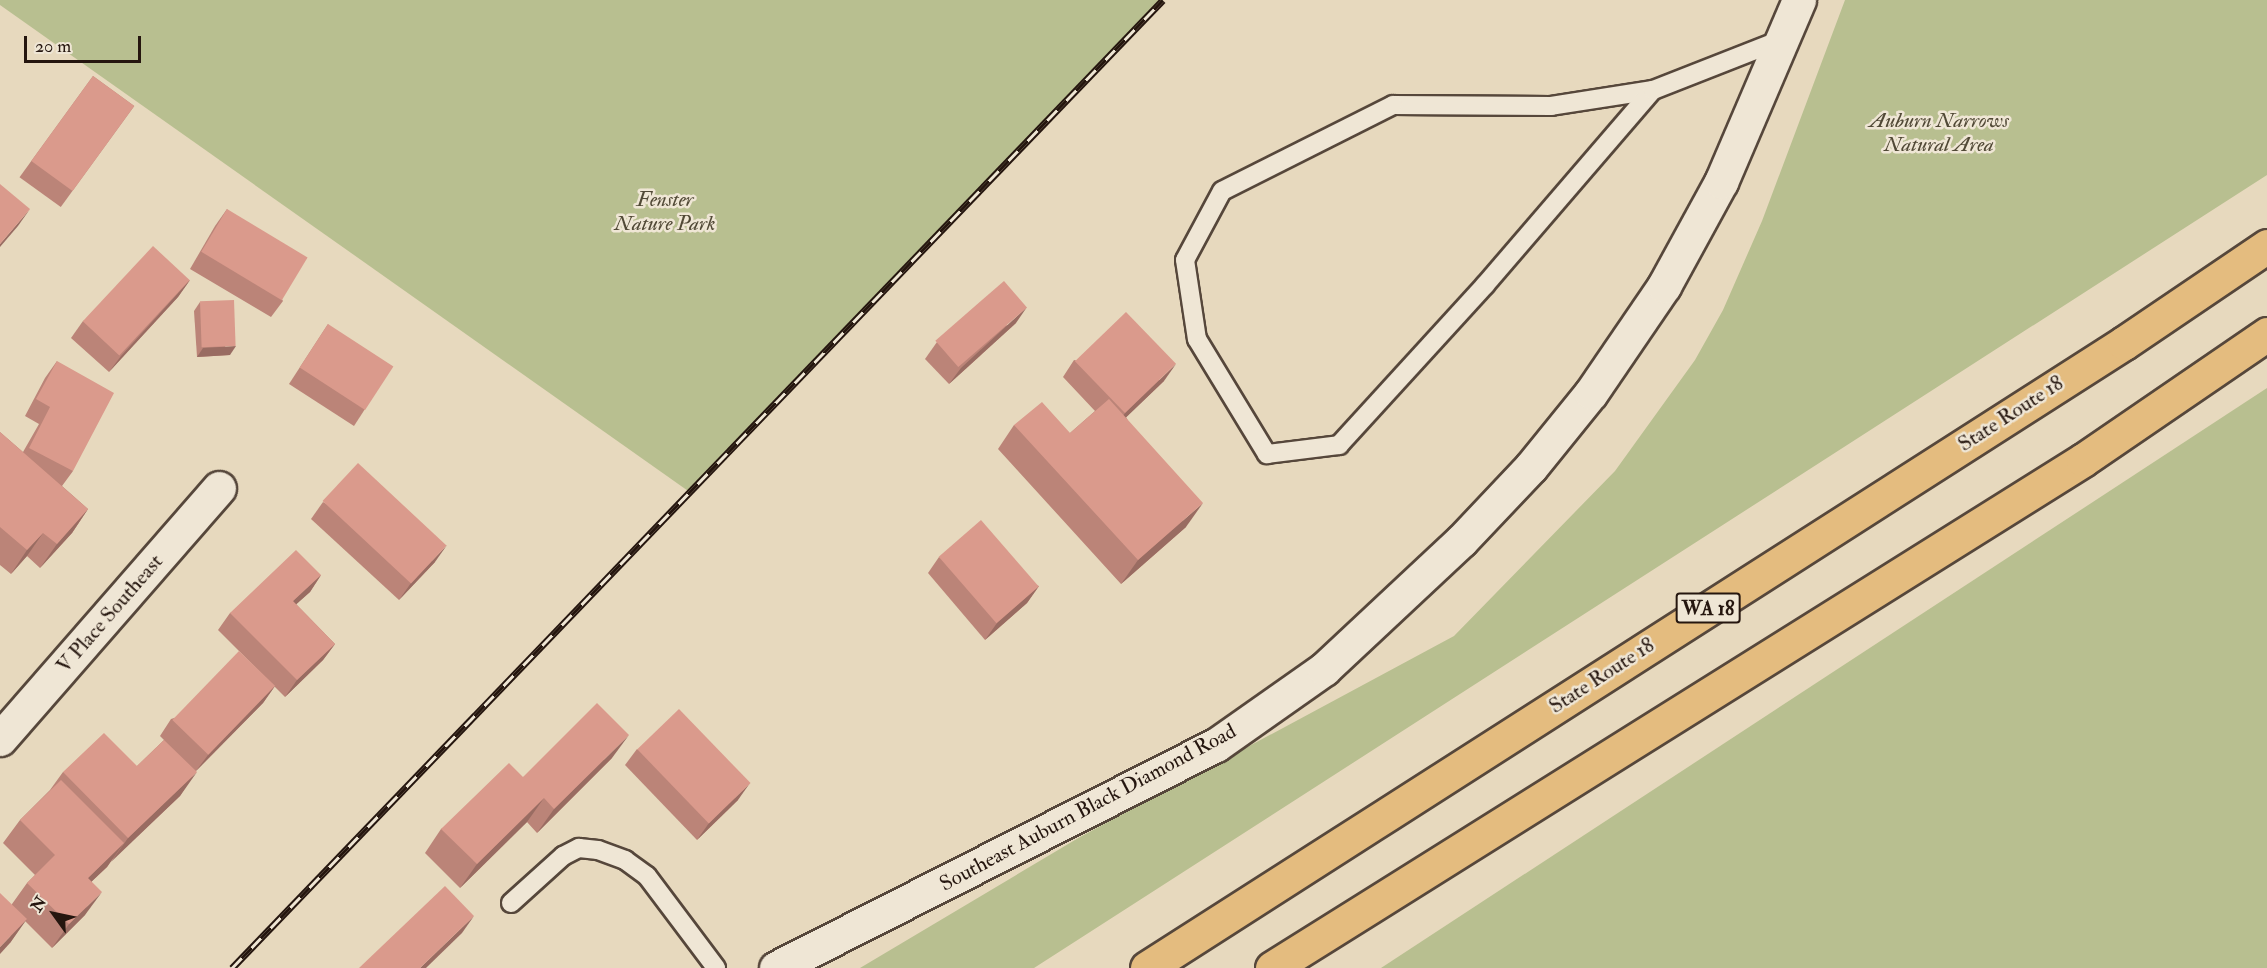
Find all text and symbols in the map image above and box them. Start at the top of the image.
scale bar [27,24,144,62]
text: 20 m [35,35,71,58]
park label: Auburn Narrows Natural Area [1869,108,2009,158]
park label: Fenster Nature Park [615,187,715,237]
street label: State Route 18 [1954,371,2068,457]
street label: V Place Southeast [52,550,168,678]
road number: WA 18 [1675,591,1741,625]
street label: State Route 18 [1545,633,1659,719]
street label: Southeast Auburn Black Diamond Road [935,719,1241,897]
north arrow [24,884,84,944]
text: N [27,893,51,916]

